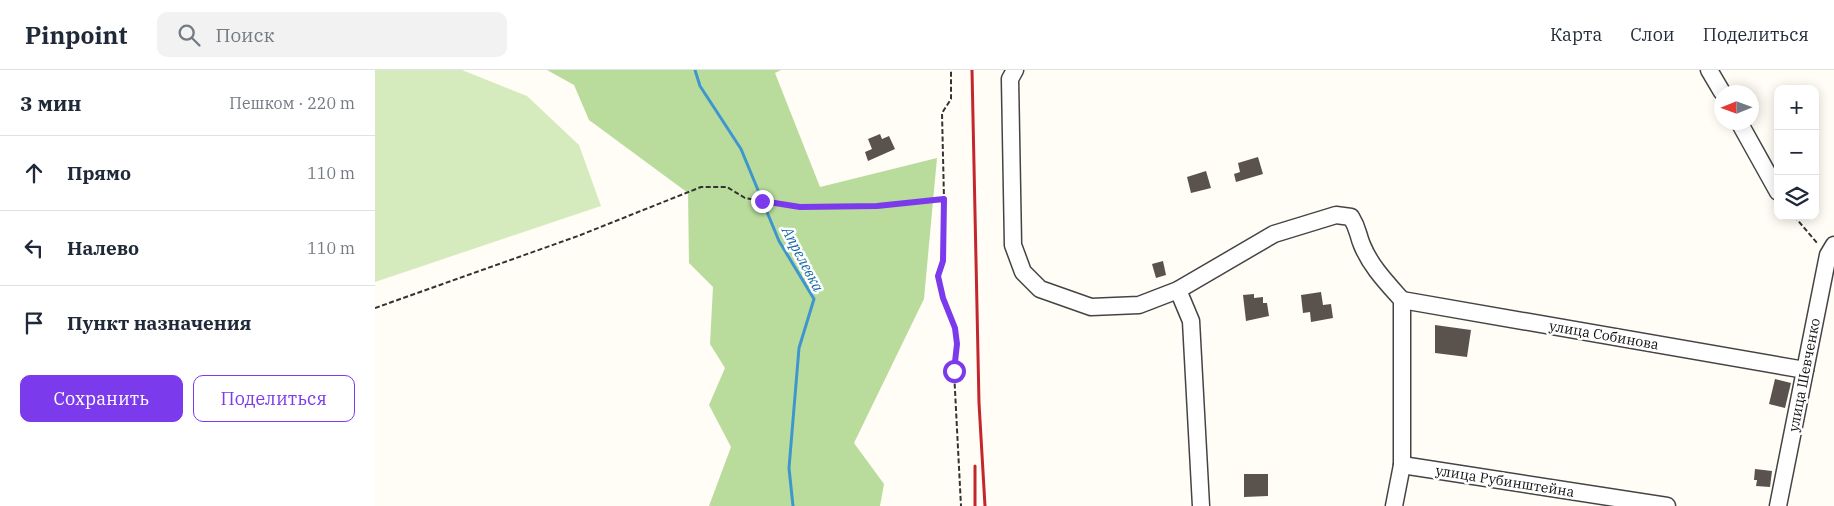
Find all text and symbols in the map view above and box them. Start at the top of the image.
search box [157,12,507,57]
text: Pinpoint [25,19,127,51]
icon: search [175,21,203,49]
text: Поиск [215,23,274,47]
text: Карта [1550,23,1602,46]
text: Слои [1630,23,1675,46]
text: Поделиться [1703,23,1809,46]
north arrow [1714,85,1759,130]
map controls [1774,85,1819,220]
button: + [1774,85,1819,130]
text: 3 мин [20,89,82,117]
text: Пешком · 220 m [229,93,355,113]
button: − [1774,130,1819,175]
icon: ahead [20,159,48,187]
text: Прямо [67,161,131,185]
text: 110 m [307,163,355,183]
button: layers [1774,175,1819,220]
route end [751,190,774,213]
water label: Апрелевка [777,222,828,296]
icon: left [20,234,48,262]
text: Налево [67,236,139,260]
text: 110 m [307,238,355,258]
icon: arrive [20,309,48,337]
text: Пункт назначения [67,311,251,335]
street label: улица Собинова [1548,316,1661,354]
street label: улица Шевченко [1784,317,1824,433]
route start [943,360,966,383]
button: Сохранить [20,375,183,422]
button: Поделиться [193,375,355,422]
street label: улица Рубинштейна [1434,461,1576,501]

